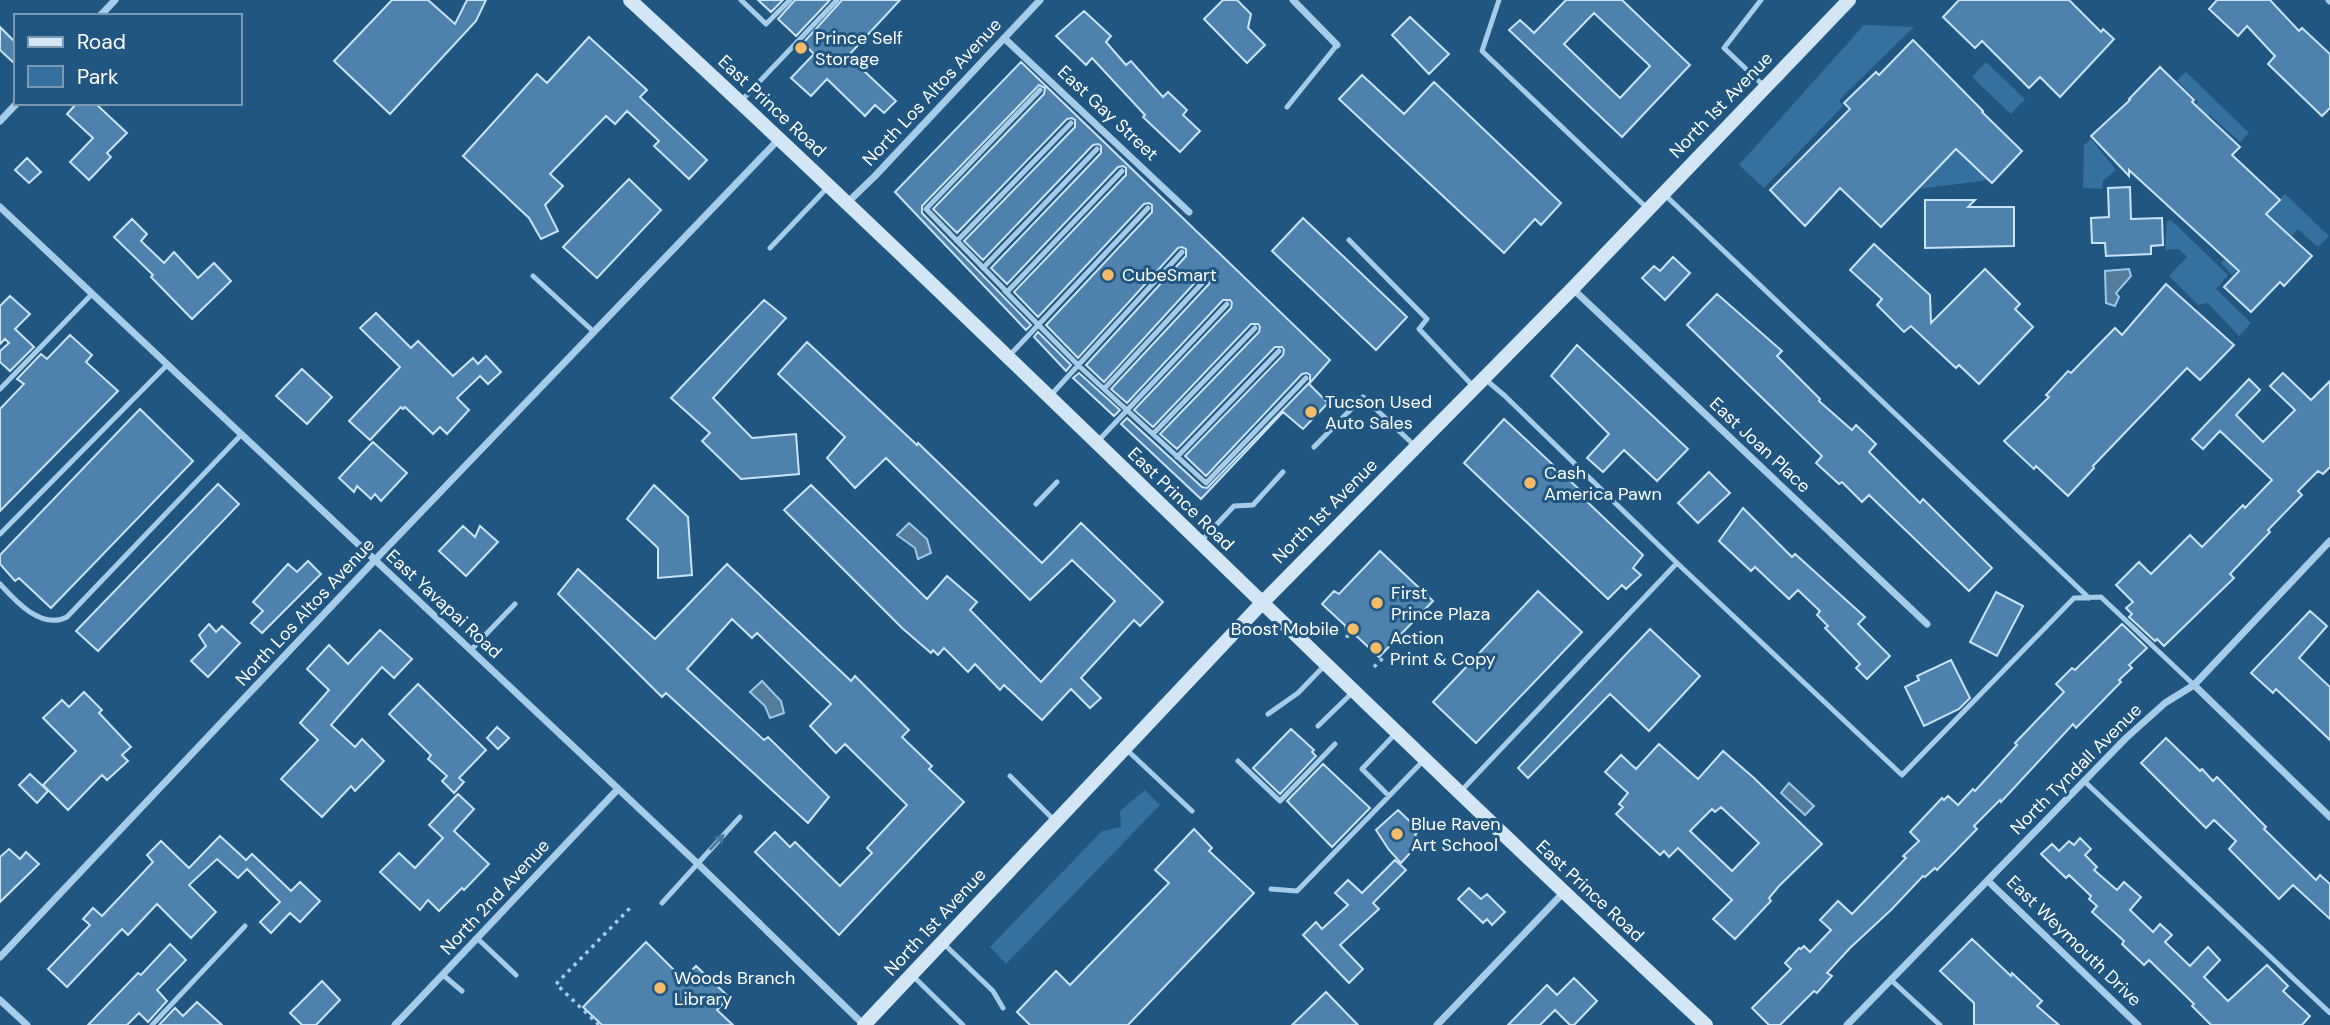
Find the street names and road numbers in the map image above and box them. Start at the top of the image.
street label: North Los Altos Avenue [857,13,1007,171]
street label: North 1st Avenue [1664,47,1778,163]
street label: East Prince Road [713,50,831,162]
street label: East Gay Street [1052,60,1164,166]
street label: East Joan Place [1704,392,1816,498]
street label: East Prince Road [1123,442,1239,556]
street label: North 1st Avenue [1267,453,1383,569]
street label: North Los Altos Avenue [230,533,380,691]
street label: East Yavapai Road [381,544,507,664]
street label: North Tyndall Avenue [2005,698,2147,840]
street label: North 2nd Avenue [435,834,555,960]
street label: East Prince Road [1531,835,1649,947]
street label: North 1st Avenue [879,863,991,981]
street label: East Weymouth Drive [2001,870,2147,1012]

